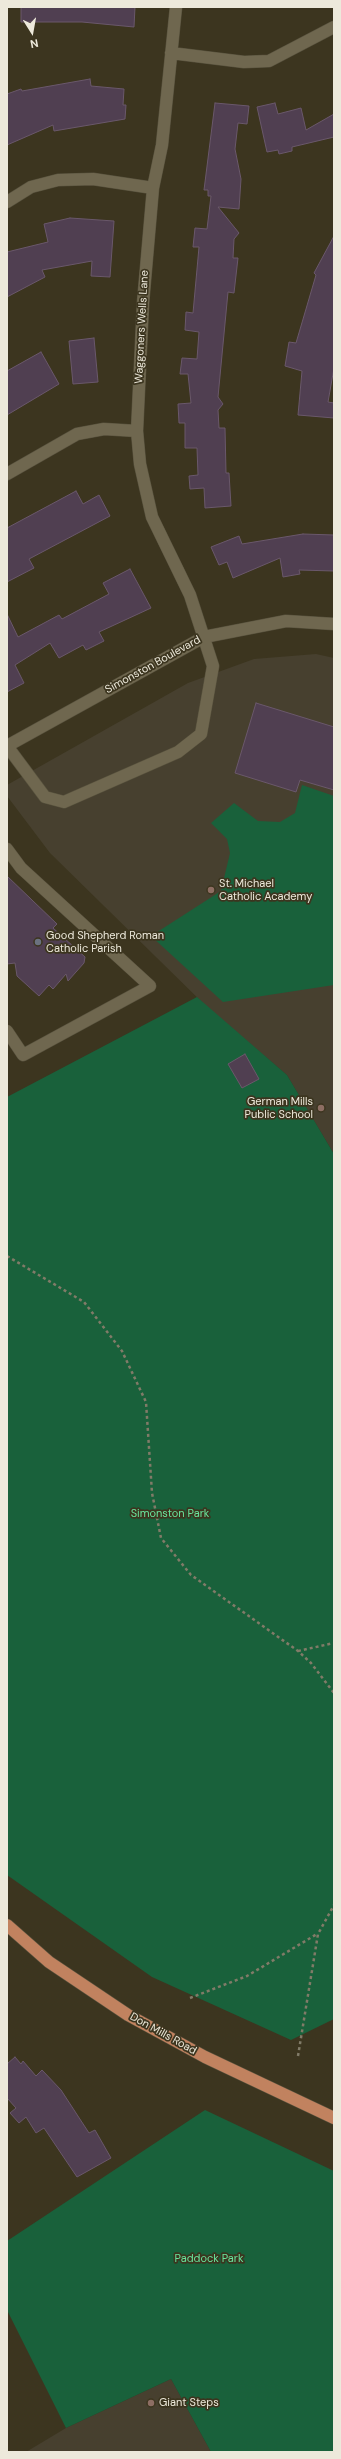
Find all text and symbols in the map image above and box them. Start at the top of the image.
north arrow [12,12,52,52]
text: N [29,36,40,51]
street label: Waggoners Wells Lane [132,270,152,384]
street label: Simonston Boulevard [103,633,203,697]
place label: St. Michael Catholic Academy [219,877,312,903]
marker: St. Michael Catholic Academy [206,885,216,895]
place label: Good Shepherd Roman Catholic Parish [46,929,164,955]
marker: Good Shepherd Roman Catholic Parish [33,937,43,947]
place label: German Mills Public School [245,1095,313,1121]
marker: German Mills Public School [316,1103,326,1113]
park label: Simonston Park [131,1507,209,1521]
street label: Don Mills Road [127,2010,199,2058]
park label: Paddock Park [175,2252,243,2266]
place label: Giant Steps [159,2396,219,2410]
marker: Giant Steps [146,2398,156,2408]

